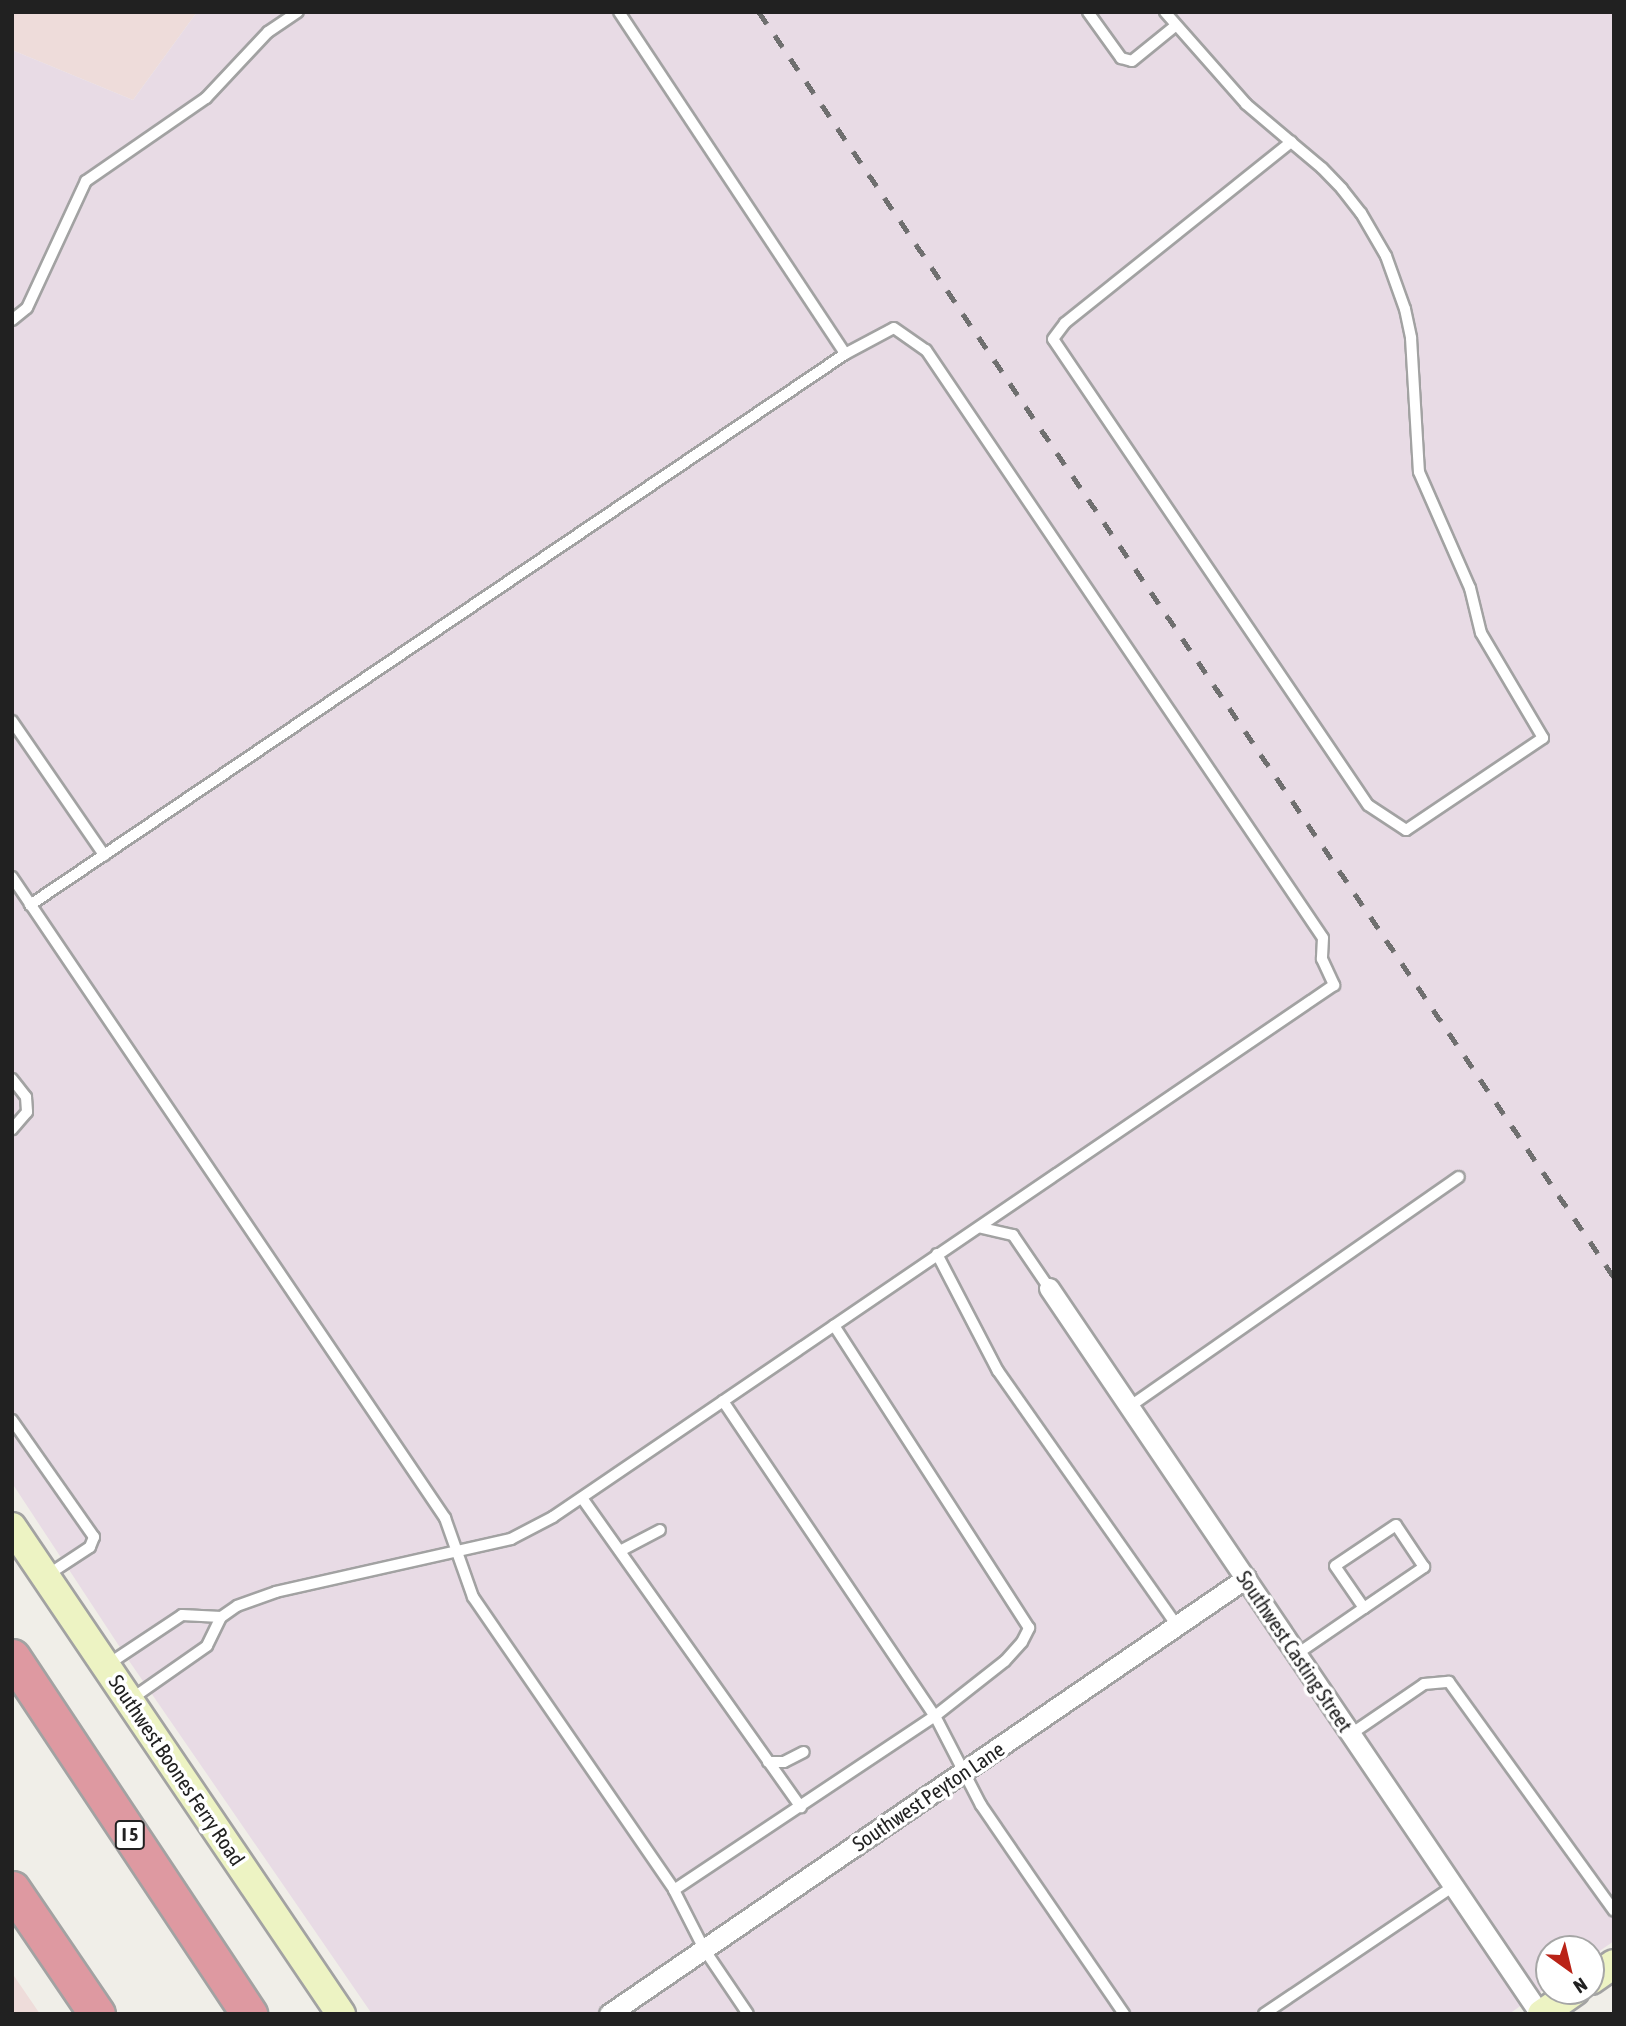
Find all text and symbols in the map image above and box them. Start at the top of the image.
street label: Southwest Casting Street [1232,1566,1358,1736]
street label: Southwest Boones Ferry Road [104,1670,250,1870]
street label: Southwest Peyton Lane [847,1736,1009,1856]
road number: I 5 [114,1820,146,1851]
north arrow [1535,1935,1605,2005]
text: N [1570,1973,1591,1998]

